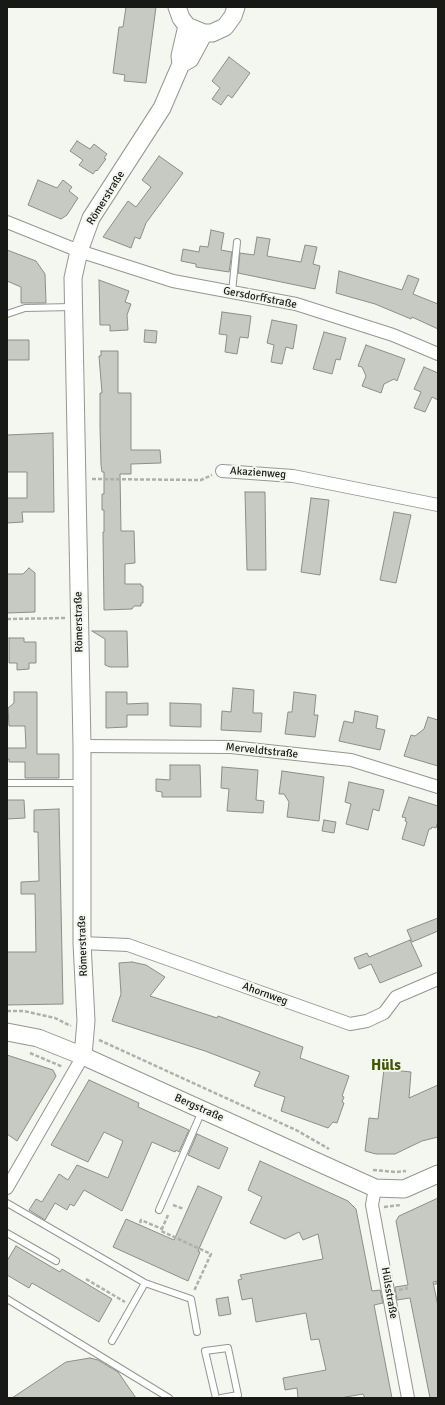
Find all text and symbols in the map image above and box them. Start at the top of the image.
street label: Römerstraße [84,169,128,227]
street label: Gersdorffstraße [222,284,298,312]
street label: Akazienweg [230,464,286,482]
street label: Römerstraße [72,591,86,653]
street label: Merveldtstraße [225,741,299,761]
street label: Römerstraße [75,915,91,977]
street label: Ahornweg [240,980,290,1008]
district label: Hüls [371,1057,401,1075]
street label: Bergstraße [172,1091,226,1125]
street label: Hülsstraße [378,1266,400,1320]

